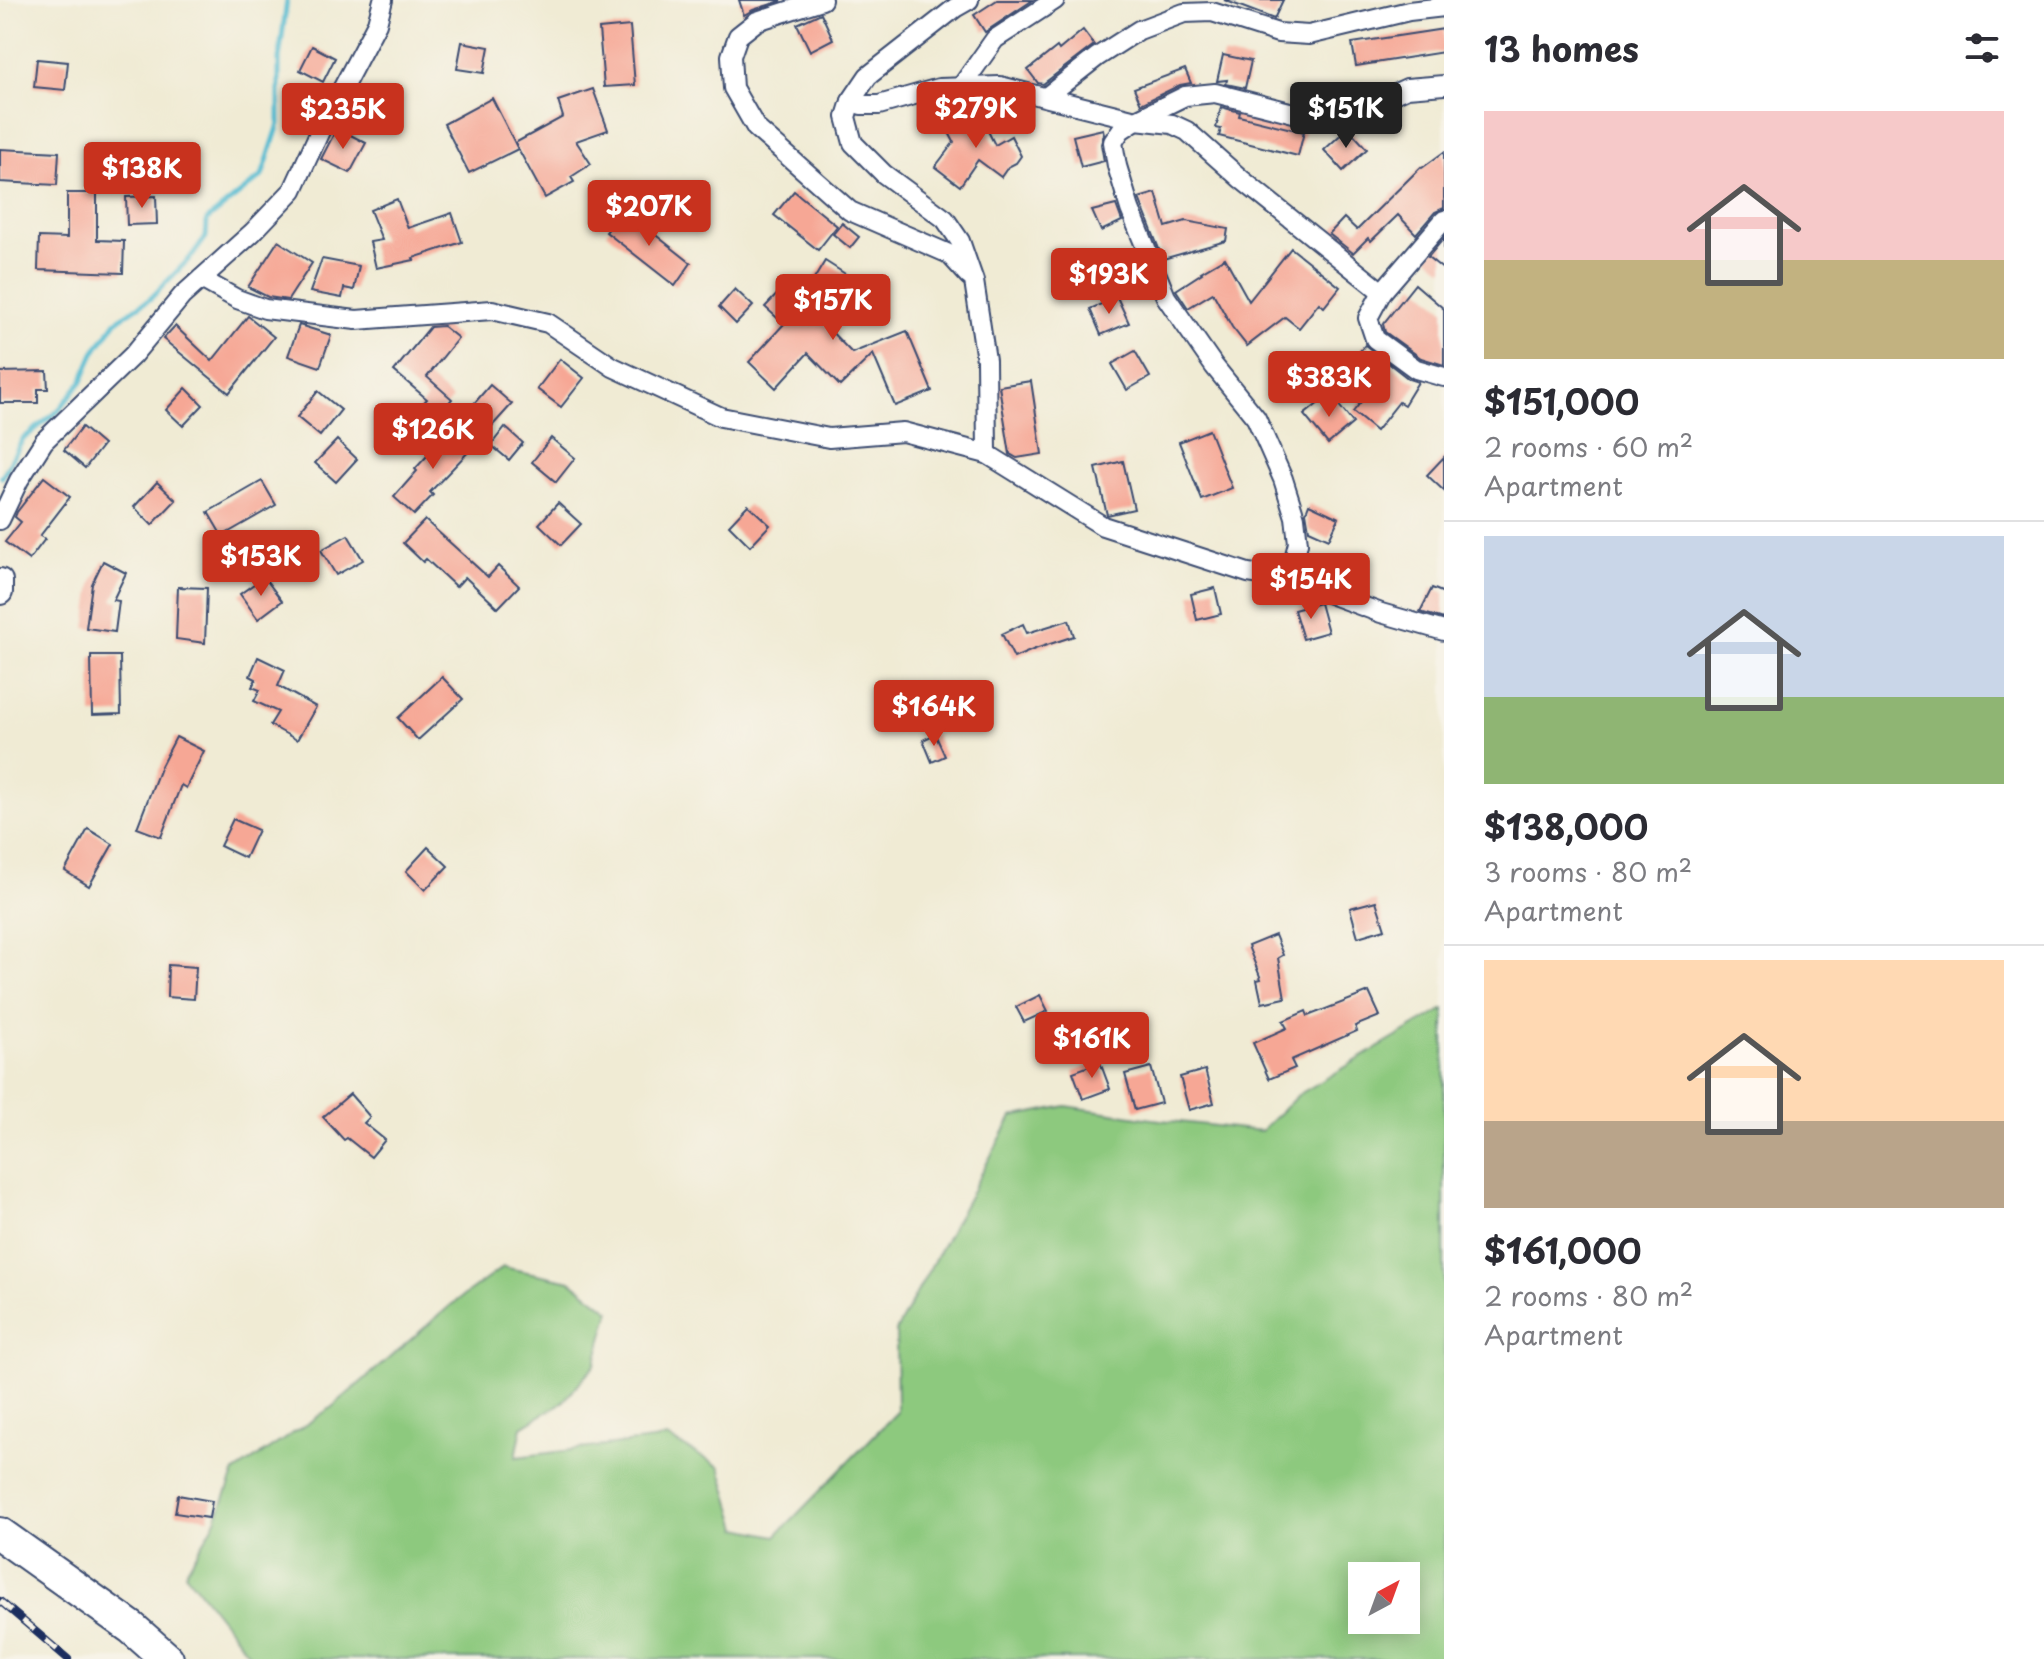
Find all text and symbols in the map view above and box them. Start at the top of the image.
text: 13 homes [1484,22,1639,74]
icon: filters [1960,26,2004,70]
pin: $279K [920,82,1032,150]
pin: $151K [1290,82,1402,150]
pin: $235K [287,83,399,151]
text: $279K [935,88,1017,127]
text: $151K [1308,88,1384,127]
text: $235K [300,89,386,128]
pin: $138K [86,142,198,210]
text: $138K [102,148,182,187]
icon: home [1672,163,1816,307]
pin: $207K [593,180,705,248]
text: $207K [606,186,692,225]
pin: $193K [1053,248,1165,316]
text: $193K [1069,254,1149,293]
pin: $157K [777,274,889,342]
text: $157K [793,280,873,319]
pin: $383K [1273,351,1385,419]
text: $383K [1286,357,1372,396]
text: $151,000 [1484,375,1639,427]
pin: $126K [377,403,489,471]
text: $126K [392,409,474,448]
text: 2 rooms · 60 m² [1484,427,1693,466]
text: Apartment [1484,466,1623,505]
pin: $153K [205,530,317,598]
text: $153K [220,536,302,575]
pin: $154K [1255,553,1367,621]
text: $154K [1270,559,1352,598]
icon: home [1672,588,1816,732]
pin: $164K [878,680,990,748]
text: $164K [892,686,976,725]
text: $138,000 [1484,800,1648,852]
text: 3 rooms · 80 m² [1484,852,1692,891]
text: Apartment [1484,891,1623,930]
pin: $161K [1036,1012,1148,1080]
icon: home [1672,1012,1816,1156]
text: $161K [1053,1018,1131,1057]
text: $161,000 [1484,1224,1642,1276]
text: 2 rooms · 80 m² [1484,1276,1693,1315]
text: Apartment [1484,1315,1623,1354]
north arrow [1348,1562,1420,1634]
map controls [1348,1562,1420,1634]

